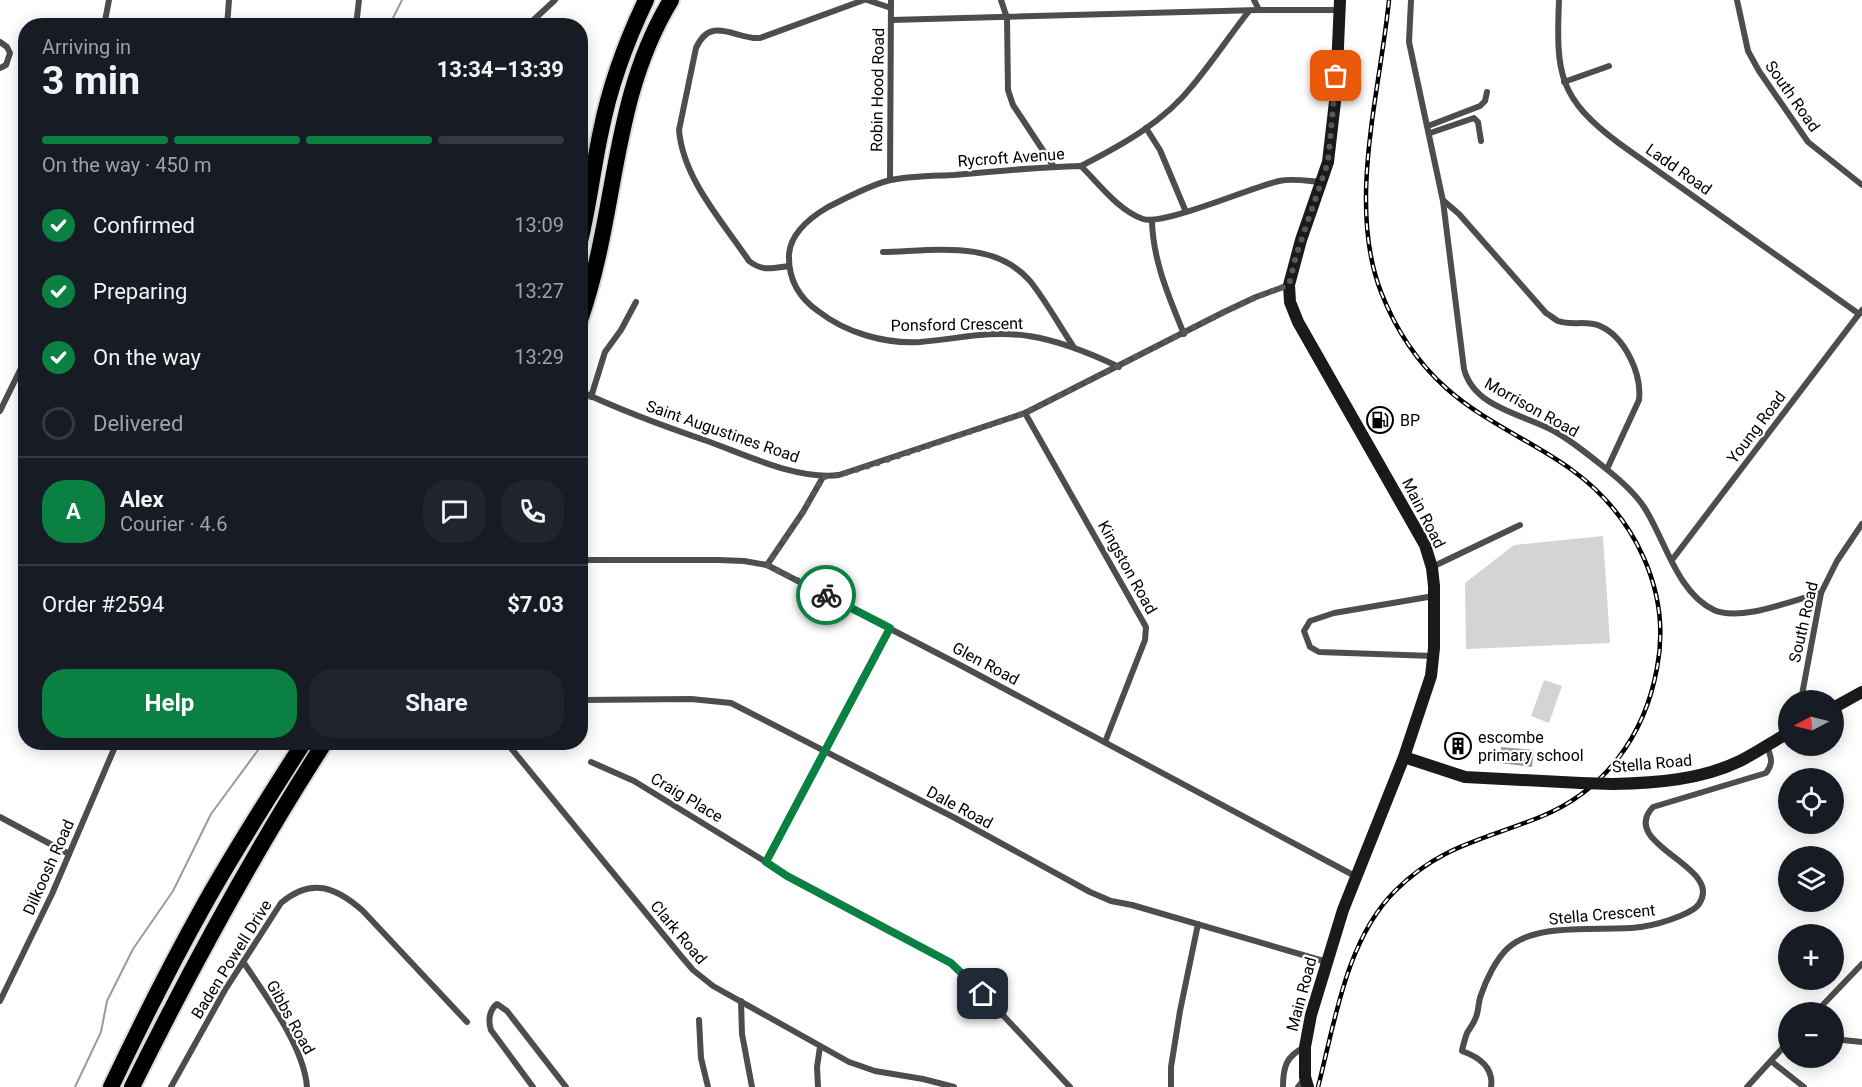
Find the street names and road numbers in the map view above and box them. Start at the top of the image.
street label: Robin Hood Road [867,28,888,152]
street label: South Road [1761,57,1824,135]
street label: Ladd Road [1642,140,1715,199]
street label: Rycroft Avenue [957,144,1065,171]
street label: Ponsford Crescent [891,314,1023,335]
street label: Morrison Road [1481,374,1582,441]
street label: Young Road [1723,387,1790,467]
street label: Saint Augustines Road [644,396,802,467]
street label: Main Road [1398,475,1449,551]
street label: Kingston Road [1094,517,1161,617]
street label: South Road [1785,580,1822,664]
street label: Glen Road [949,638,1022,689]
street label: Stella Road [1611,751,1693,776]
street label: Craig Place [647,769,726,826]
street label: Dale Road [923,782,996,833]
street label: Dilkoosh Road [19,817,78,918]
street label: Baden Powell Drive [187,896,276,1022]
street label: Clark Road [647,897,711,968]
street label: Stella Crescent [1548,900,1656,929]
street label: Main Road [1282,955,1321,1033]
street label: Gibbs Road [262,977,319,1058]

